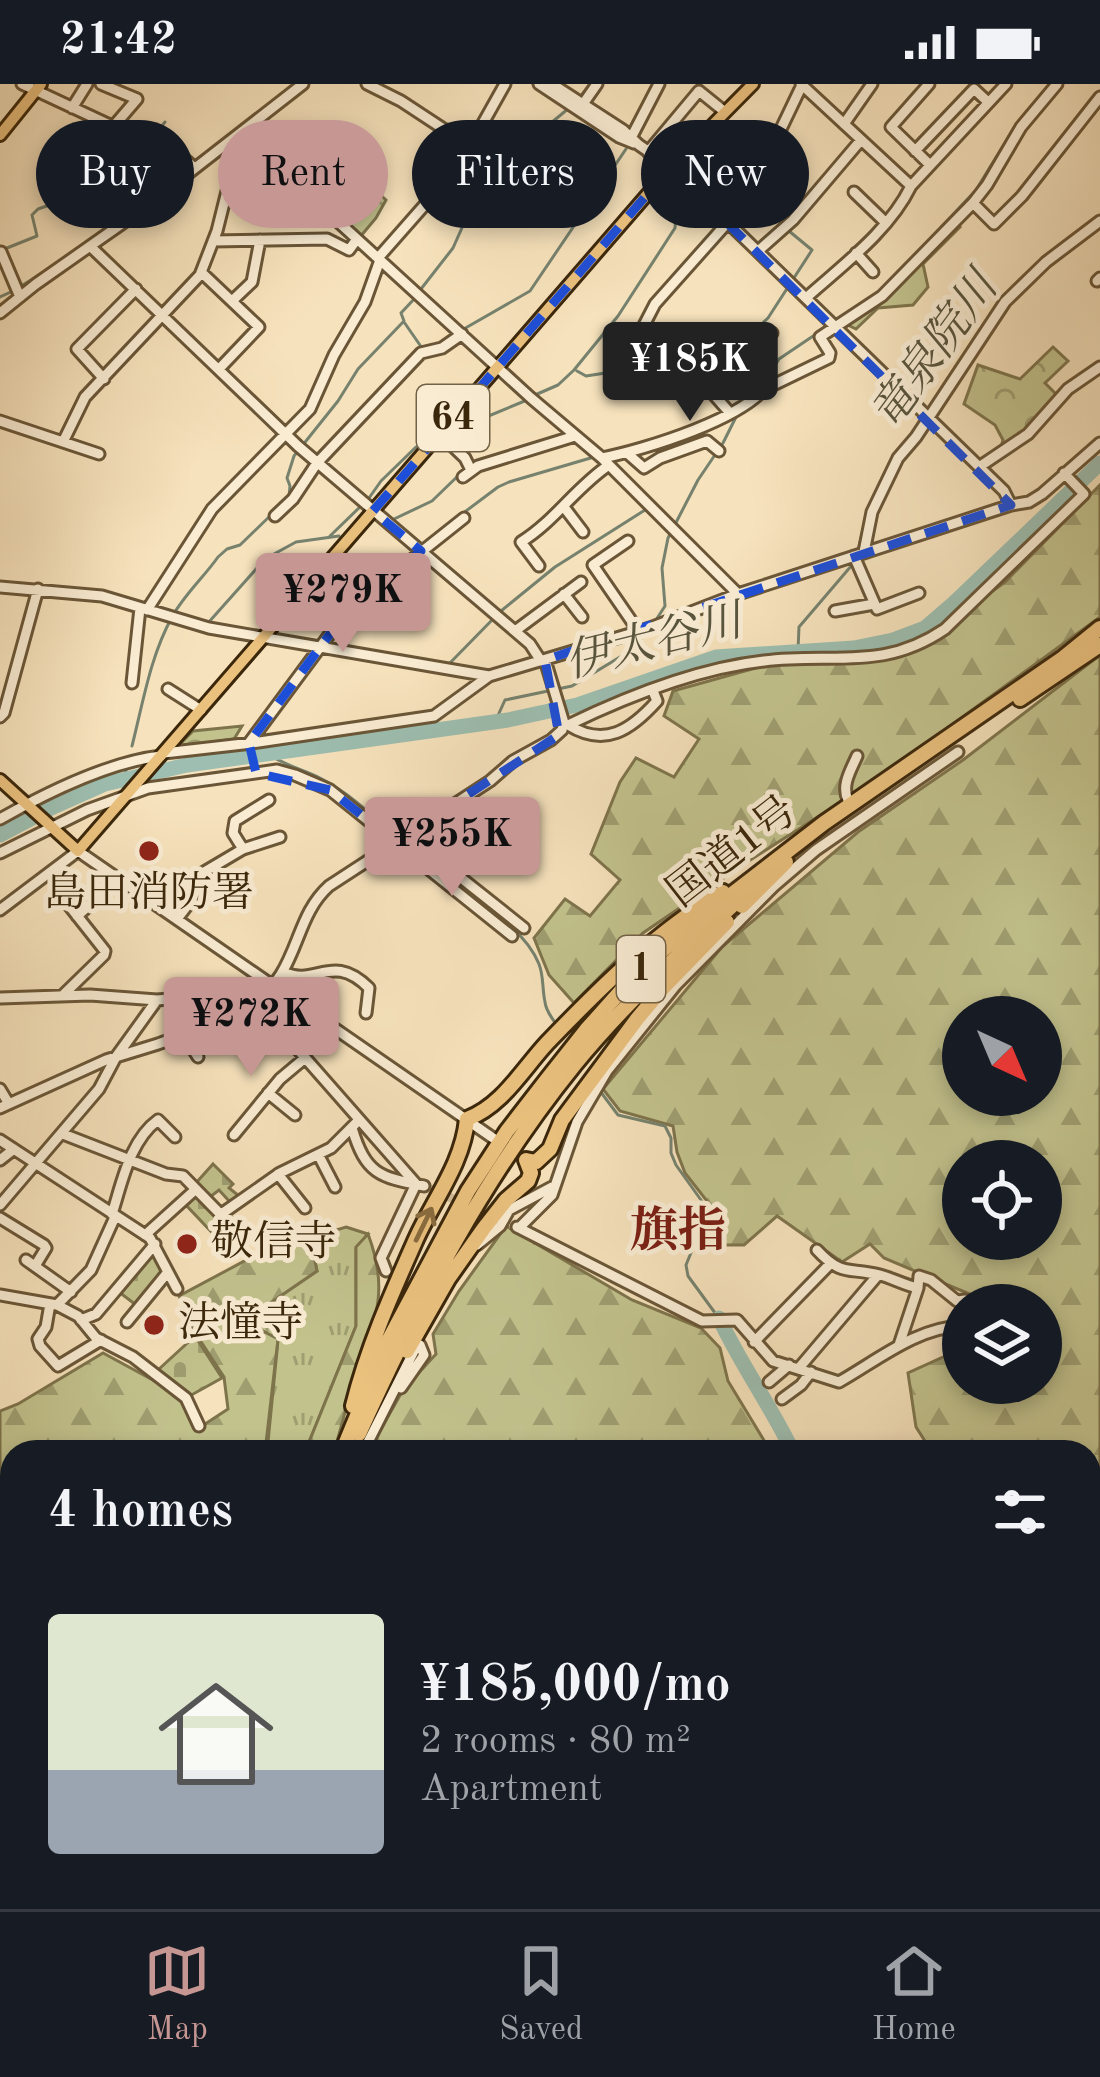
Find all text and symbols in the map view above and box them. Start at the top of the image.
text: 21:42 [60,19,177,64]
chip: Buy [36,120,194,228]
chip: Rent [218,120,388,228]
chip: Filters [412,120,617,228]
chip: New [641,120,809,228]
water label: 竜泉院川 [862,260,1010,438]
pin: ¥185K [606,322,774,424]
text: ¥185K [630,341,750,380]
road number: 64 [417,385,489,451]
pin: ¥279K [259,553,427,655]
text: ¥279K [283,572,403,611]
water label: 伊太谷川 [560,595,752,688]
street label: 国道1号 [658,787,805,916]
pin: ¥255K [368,797,536,899]
text: ¥255K [392,816,512,855]
marker: 島田消防署 [136,838,162,864]
place label: 島田消防署 [44,870,254,916]
road number: 1 [617,936,665,1002]
pin: ¥272K [167,977,335,1079]
text: ¥272K [191,996,311,1035]
north arrow [942,996,1062,1116]
map controls [942,996,1062,1404]
button: locate [942,1140,1062,1260]
district label: 旗指 [630,1205,726,1257]
one-way arrow [414,1207,436,1243]
place label: 敬信寺 [211,1219,337,1265]
marker: 敬信寺 [174,1231,200,1257]
button: layers [942,1284,1062,1404]
place label: 法憧寺 [178,1300,304,1346]
marker: 法憧寺 [141,1312,167,1338]
icon: filters [987,1479,1053,1545]
text: 4 homes [48,1487,233,1538]
text: ¥185,000/mo [420,1661,731,1712]
icon: home [144,1662,288,1806]
text: 2 rooms · 80 m² [420,1722,691,1761]
text: Apartment [420,1770,603,1809]
tab: Map [144,1938,210,2051]
tab: Saved [499,1938,583,2051]
tab: Home [872,1938,956,2051]

